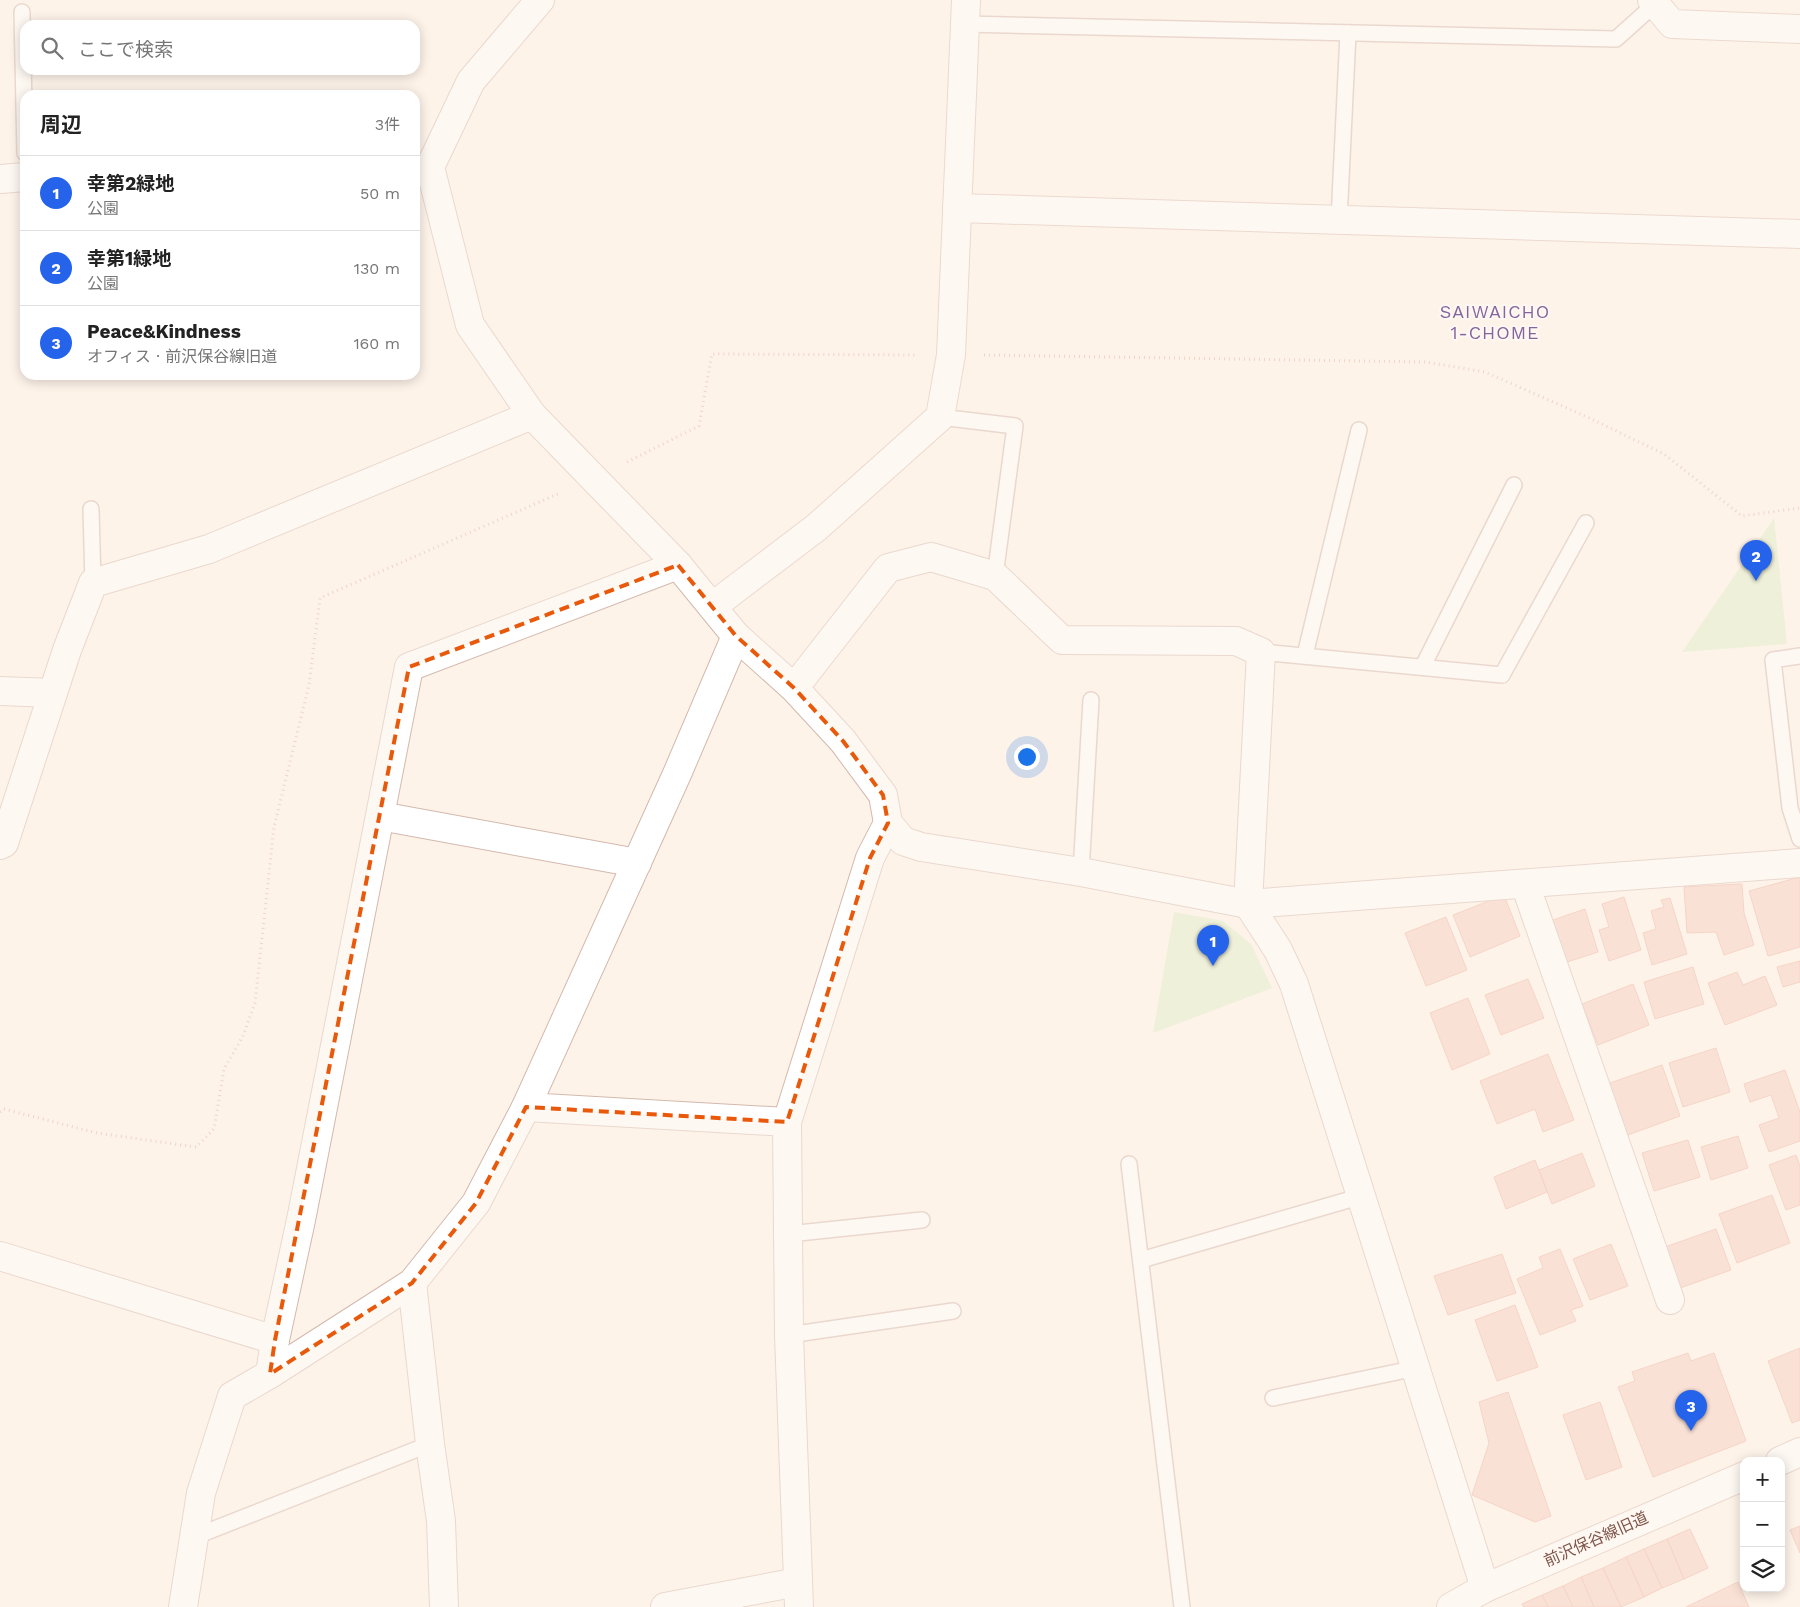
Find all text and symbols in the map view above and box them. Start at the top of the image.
search box [20,20,420,75]
icon: search [38,34,66,62]
text: ここで検索 [78,38,173,61]
text: 周辺 [40,112,82,137]
text: 3件 [375,115,400,134]
text: 幸第2緑地 [87,172,174,195]
text: 1 [53,184,59,203]
text: 50 m [360,184,400,203]
text: 公園 [87,199,119,218]
text: 幸第1緑地 [87,247,171,270]
text: 2 [51,259,61,278]
text: 130 m [354,259,400,278]
text: 公園 [87,274,119,293]
district label: SAIWAICHO 1-CHOME [1440,301,1550,343]
text: Peace&Kindness [87,320,241,343]
text: 3 [51,334,61,353]
text: 160 m [353,334,400,353]
text: オフィス · 前沢保谷線旧道 [87,347,277,366]
pin: 2 [1740,540,1772,581]
your location [1014,744,1040,770]
pin: 1 [1197,925,1229,966]
pin: 3 [1675,1390,1707,1431]
map controls [1740,1457,1785,1592]
button: + [1740,1457,1785,1502]
button: − [1740,1502,1785,1547]
street label: 前沢保谷線旧道 [1541,1508,1651,1570]
button: layers [1740,1547,1785,1592]

